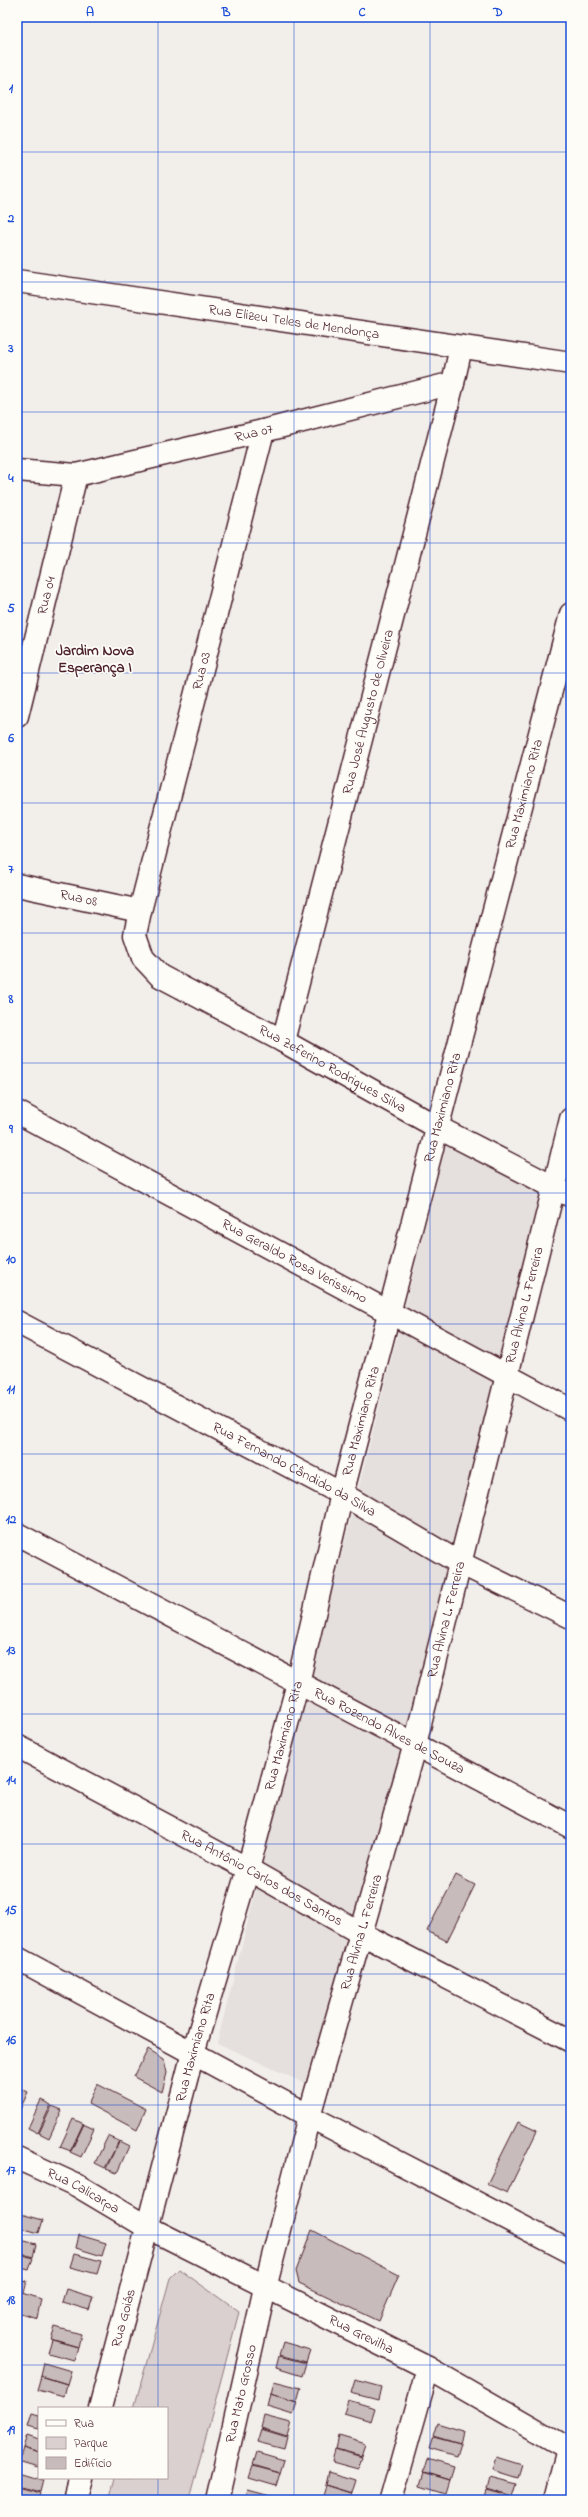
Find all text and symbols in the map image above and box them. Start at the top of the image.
text: A [86,3,94,22]
text: B [221,3,231,22]
text: C [358,3,366,22]
text: D [492,3,503,22]
text: 1 [9,79,14,98]
text: 2 [7,209,15,228]
street label: Rua Elizeu Teles de Mendonça [207,299,381,345]
text: 3 [7,339,14,358]
street label: Rua 07 [233,418,275,448]
text: 4 [7,469,14,488]
street label: Rua 04 [32,574,61,617]
text: 5 [7,599,15,618]
street label: Rua José Augusto de Oliveira [337,627,399,797]
district label: Jardim Nova Esperança I [56,640,134,679]
street label: Rua 03 [187,650,217,692]
text: 6 [7,729,14,748]
street label: Rua Maximiano Rita [500,737,549,851]
text: 7 [8,860,14,879]
street label: Rua 08 [58,884,99,912]
text: 8 [8,990,14,1009]
street label: Rua Zeferino Rodrigues Silva [255,1019,410,1118]
street label: Rua Maximiano Rita [418,1050,467,1165]
text: 9 [8,1120,14,1139]
street label: Rua Geraldo Rosa Verissimo [218,1213,371,1309]
street label: Rua Alvina L. Ferreira [500,1244,549,1366]
text: 10 [6,1250,16,1269]
street label: Rua Maximiano Rita [337,1364,385,1478]
text: 11 [7,1380,16,1399]
street label: Rua Fernando Cândido da Silva [209,1417,380,1522]
text: 12 [6,1510,17,1529]
street label: Rua Alvina L. Ferreira [421,1559,471,1680]
text: 13 [6,1641,16,1660]
street label: Rua Maximiano Rita [259,1679,309,1793]
street label: Rua Rozendo Alves de Souza [310,1682,469,1780]
text: 14 [6,1771,16,1790]
street label: Rua Antônio Carlos dos Santos [177,1824,347,1931]
street label: Rua Alvina L. Ferreira [335,1872,388,1993]
text: 15 [5,1901,17,1920]
street label: Rua Maximiano Rita [170,1990,221,2104]
text: 16 [6,2031,16,2050]
text: 17 [6,2161,16,2180]
street label: Rua Calicarpa [43,2163,124,2219]
street label: Rua Goiás [106,2287,141,2350]
text: 18 [6,2291,16,2310]
street label: Rua Grevilha [325,2309,397,2360]
street label: Rua Mato Grosso [220,2342,262,2445]
legend [38,2407,168,2479]
text: Rua [74,2415,94,2433]
text: 19 [7,2421,16,2440]
text: Parque [74,2435,108,2453]
text: Edifício [74,2455,112,2473]

